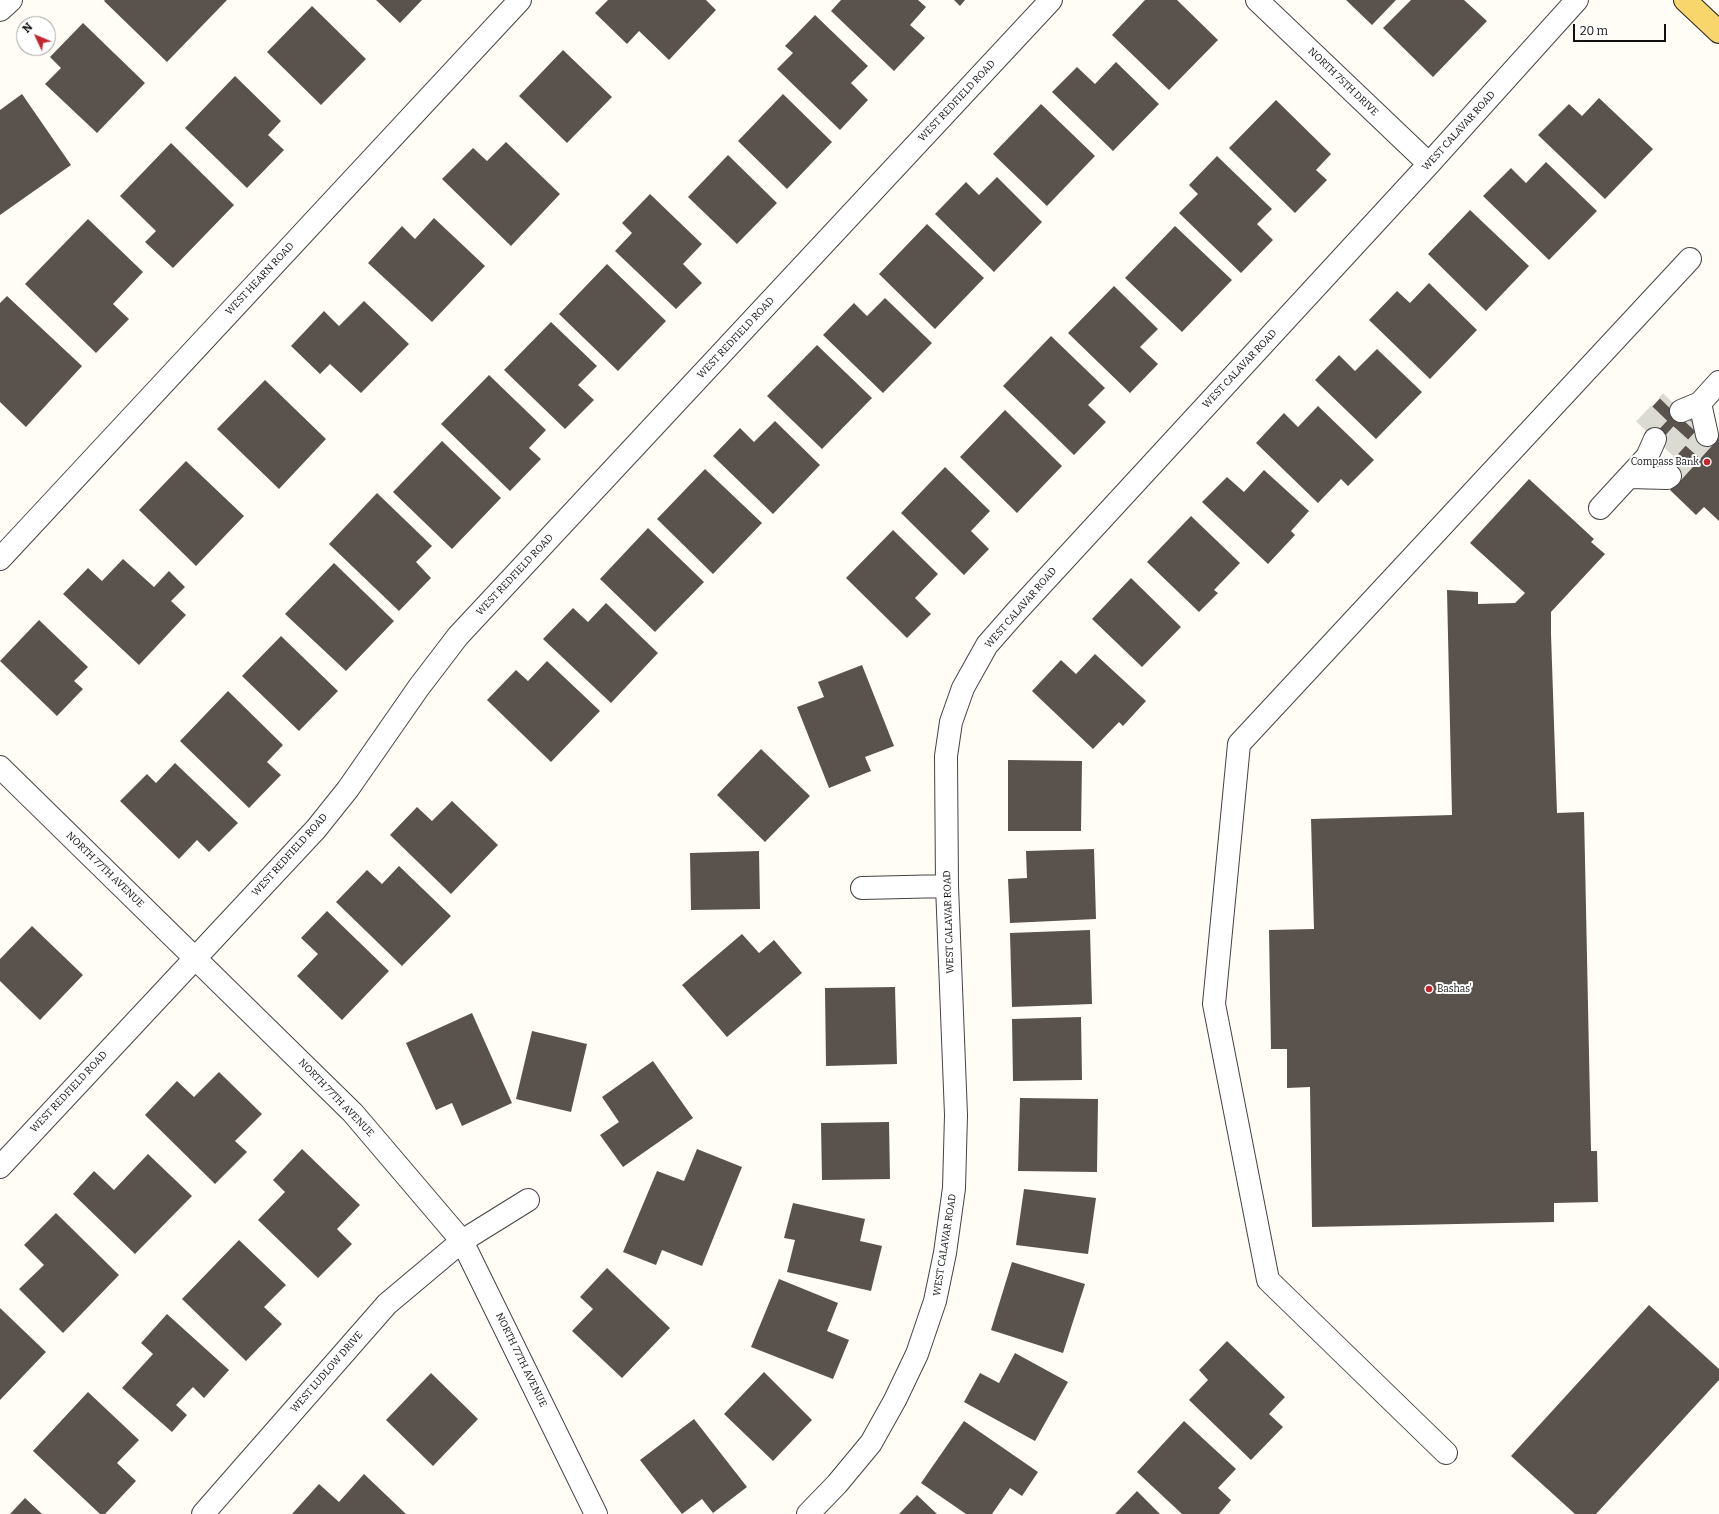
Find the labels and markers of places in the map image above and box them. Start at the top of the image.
place label: Compass Bank [1631,456,1699,468]
marker: Compass Bank [1702,457,1712,467]
place label: Bashas' [1437,983,1472,995]
marker: Bashas' [1424,984,1434,994]

